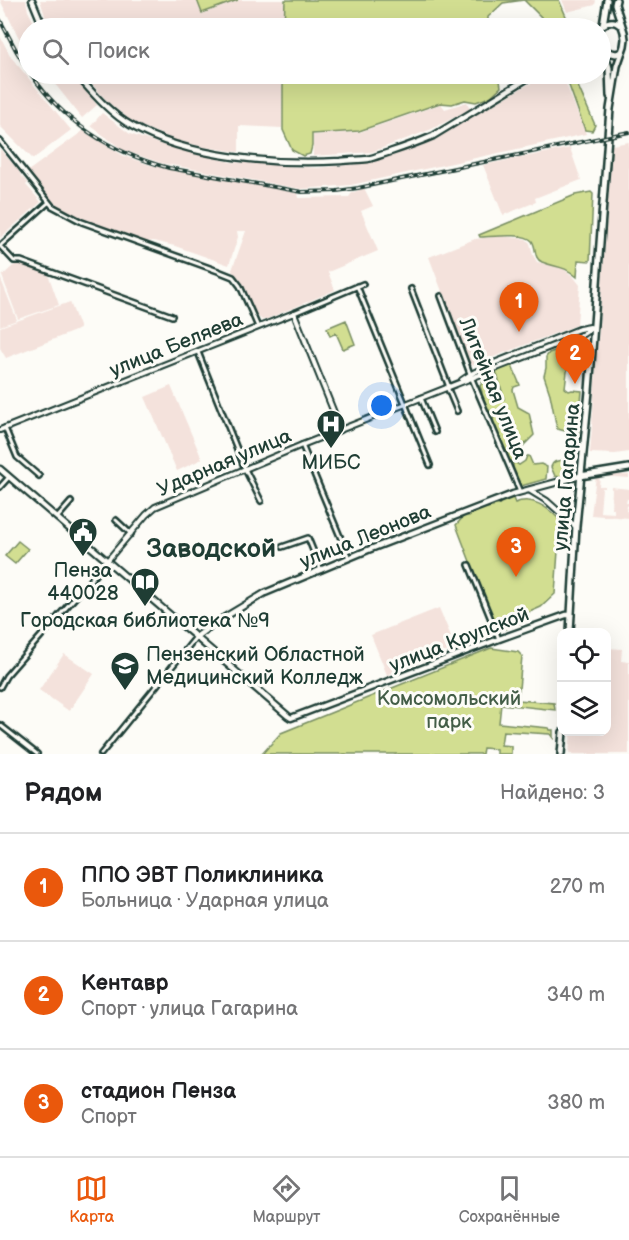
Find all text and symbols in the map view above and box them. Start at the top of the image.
search box [18,18,611,84]
icon: search [39,35,72,68]
text: Поиск [87,38,150,65]
pin: 1 [500,282,538,332]
street label: улица Беляева [106,307,247,383]
street label: Литейная улица [453,313,532,463]
pin: 2 [556,334,594,384]
your location [367,391,396,420]
street label: улица Гагарина [549,402,585,552]
hospital icon: МИБС [315,408,347,450]
street label: Ударная улица [154,424,295,502]
place label: МИБС [302,451,361,475]
street label: улица Леонова [296,500,435,574]
public building icon: Пенза 440028 [67,516,99,558]
pin: 3 [496,528,536,577]
district label: Заводской [146,534,276,565]
place label: Пенза 440028 [47,559,119,606]
library icon: Городская библиотека №9 [129,566,161,608]
street label: улица Крупской [386,602,533,678]
place label: Городская библиотека №9 [20,609,270,633]
map controls [557,628,611,736]
button: locate [557,628,611,682]
place label: Пензенский Областной Медицинский Колледж [146,643,365,690]
school or university icon: Пензенский Областной Медицинский Колледж [109,650,141,692]
button: layers [557,682,611,736]
park label: Комсомольский парк [377,687,521,734]
text: Рядом [24,778,102,809]
text: Найдено: 3 [500,781,605,805]
text: ППО ЭВТ Поликлиника [81,862,323,889]
text: 1 [39,875,48,899]
text: 270 m [550,875,605,899]
text: Больница · Ударная улица [81,889,329,913]
text: Кентавр [81,970,169,997]
text: 2 [38,983,49,1007]
text: 340 m [547,983,605,1007]
text: Спорт · улица Гагарина [81,997,298,1021]
text: стадион Пенза [81,1078,236,1105]
text: 3 [38,1091,49,1115]
text: 380 m [547,1091,605,1115]
text: Спорт [81,1105,137,1129]
tab: Карта [69,1172,114,1227]
tab: Маршрут [252,1172,321,1227]
tab: Сохранённые [459,1172,560,1227]

